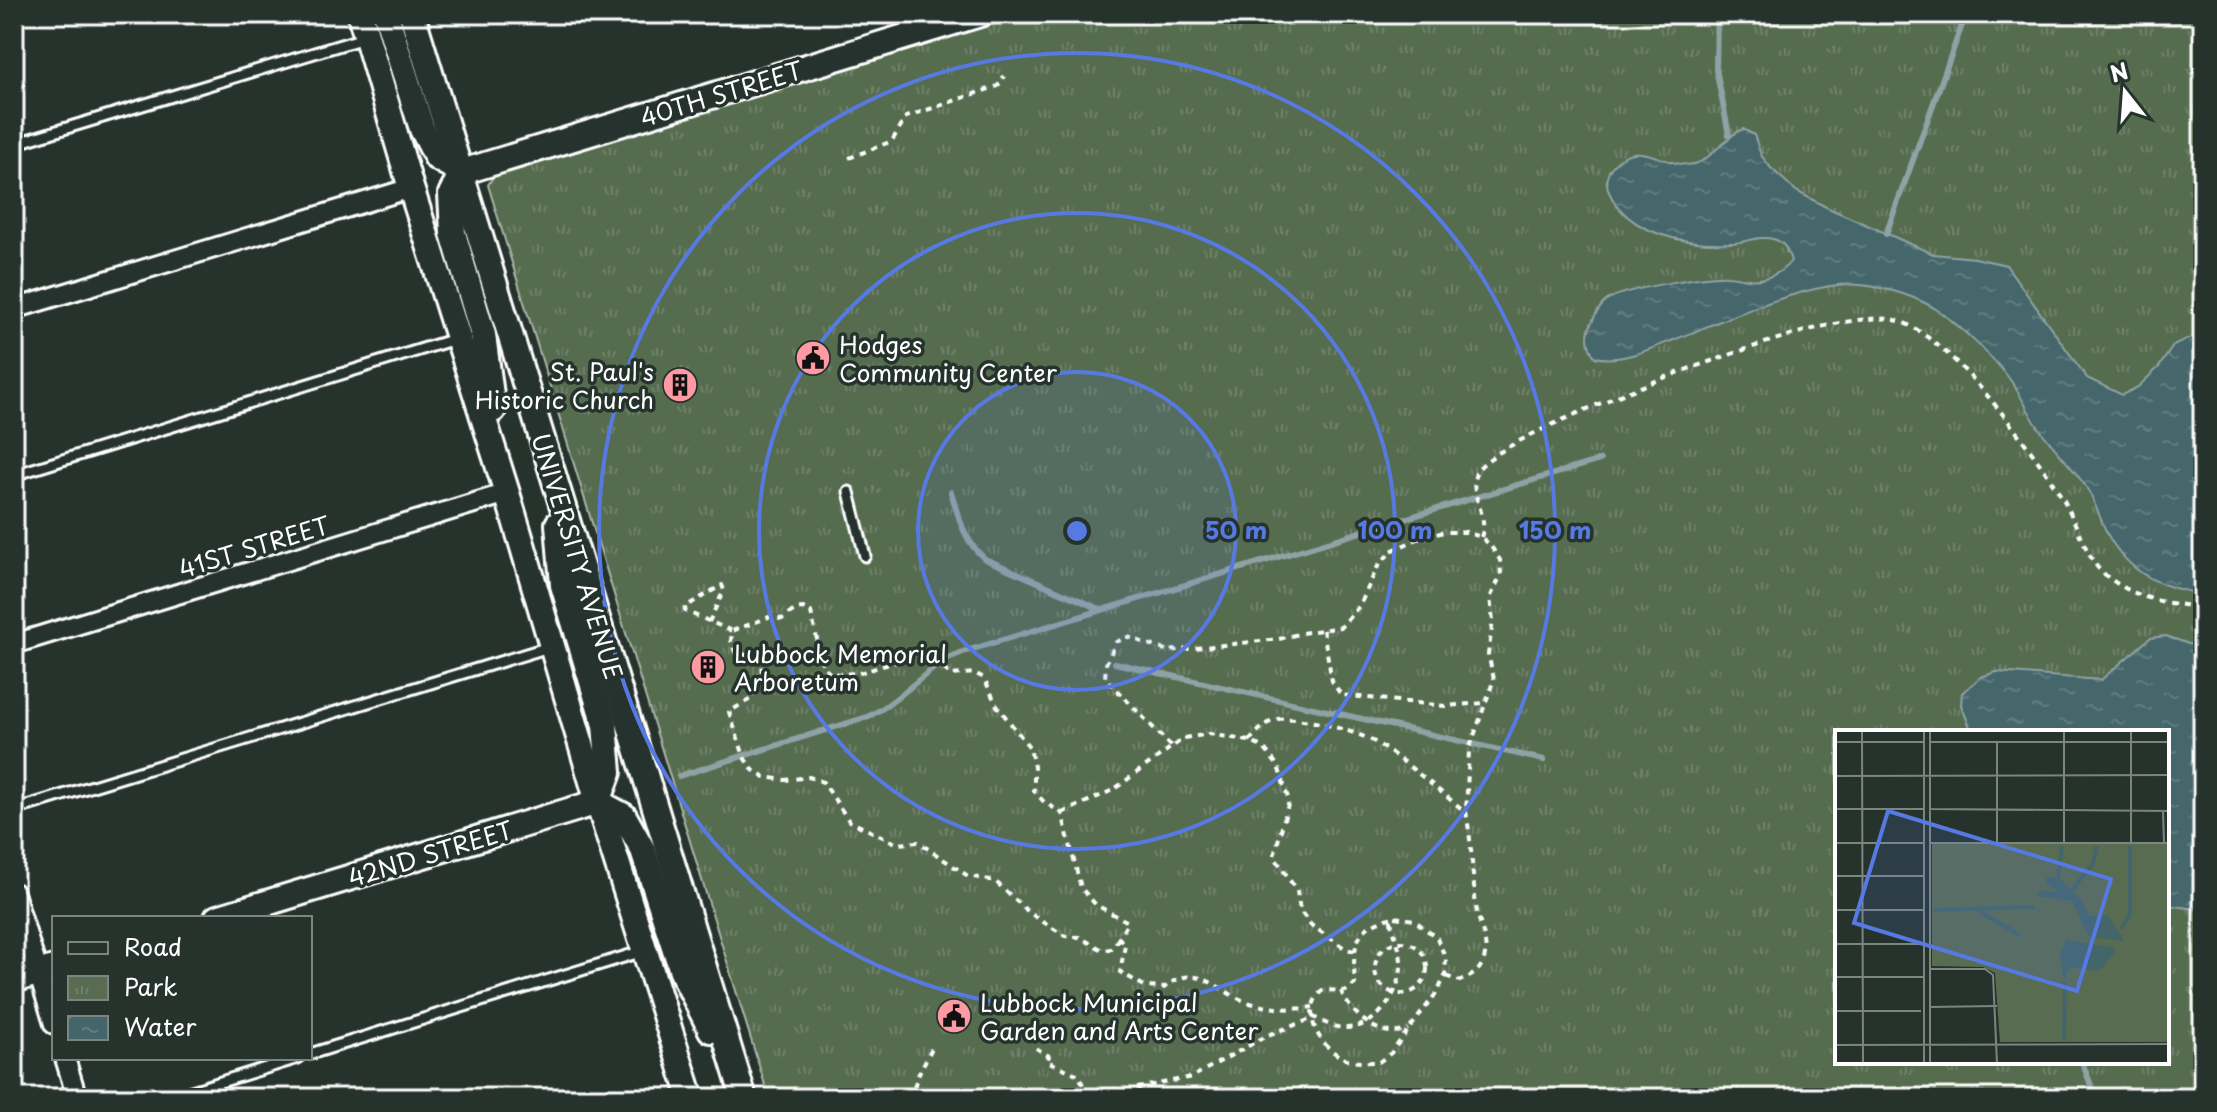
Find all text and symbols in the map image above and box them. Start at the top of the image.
street label: 40TH STREET [635,51,807,135]
north arrow [2085,52,2165,132]
text: N [2106,53,2132,90]
place label: Hodges Community Center [839,326,1058,390]
public building icon: Hodges Community Center [794,339,832,377]
place label: St. Paul's Historic Church [475,353,654,417]
building icon: St. Paul's Historic Church [661,366,699,404]
street label: UNIVERSITY AVENUE [523,429,633,683]
street label: 41ST STREET [174,506,335,586]
text: 50 m [1205,511,1267,547]
text: 100 m [1358,511,1432,547]
text: 150 m [1519,511,1591,547]
centre of rings [1063,517,1091,545]
place label: Lubbock Memorial Arboretum [734,635,947,699]
building icon: Lubbock Memorial Arboretum [689,648,727,686]
inset map [1835,730,2169,1064]
street label: 42ND STREET [343,811,517,895]
legend [52,916,312,1060]
text: Road [124,928,182,964]
text: Park [124,968,178,1004]
place label: Lubbock Municipal Garden and Arts Center [980,984,1259,1048]
public building icon: Lubbock Municipal Garden and Arts Center [935,997,973,1035]
text: Water [124,1008,197,1044]

